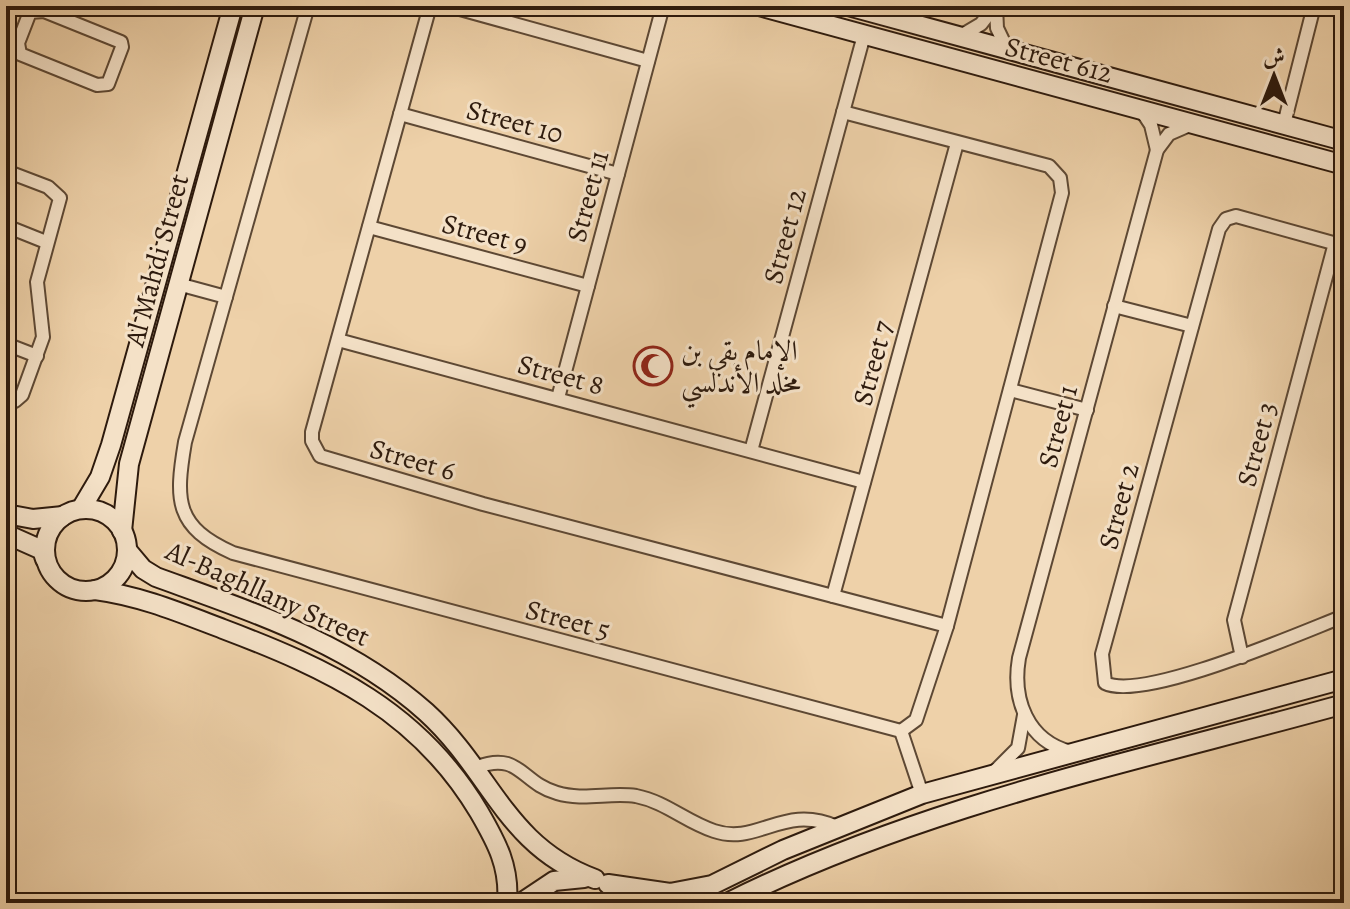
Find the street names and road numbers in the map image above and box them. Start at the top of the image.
street label: Street 612 [1001,27,1117,93]
street label: Street 10 [462,91,567,153]
street label: Street 11 [558,146,618,246]
street label: Al Mahdi Street [115,170,198,352]
street label: Street 12 [754,184,816,288]
street label: Street 9 [438,204,532,264]
street label: Street 7 [843,317,903,410]
street label: Street 8 [513,345,608,405]
street label: Street 1 [1029,381,1087,472]
street label: Street 3 [1227,398,1286,491]
street label: Street 6 [366,430,460,490]
street label: Street 2 [1089,459,1149,554]
street label: Al-Baghllany Street [159,531,376,656]
street label: Street 5 [521,590,614,650]

